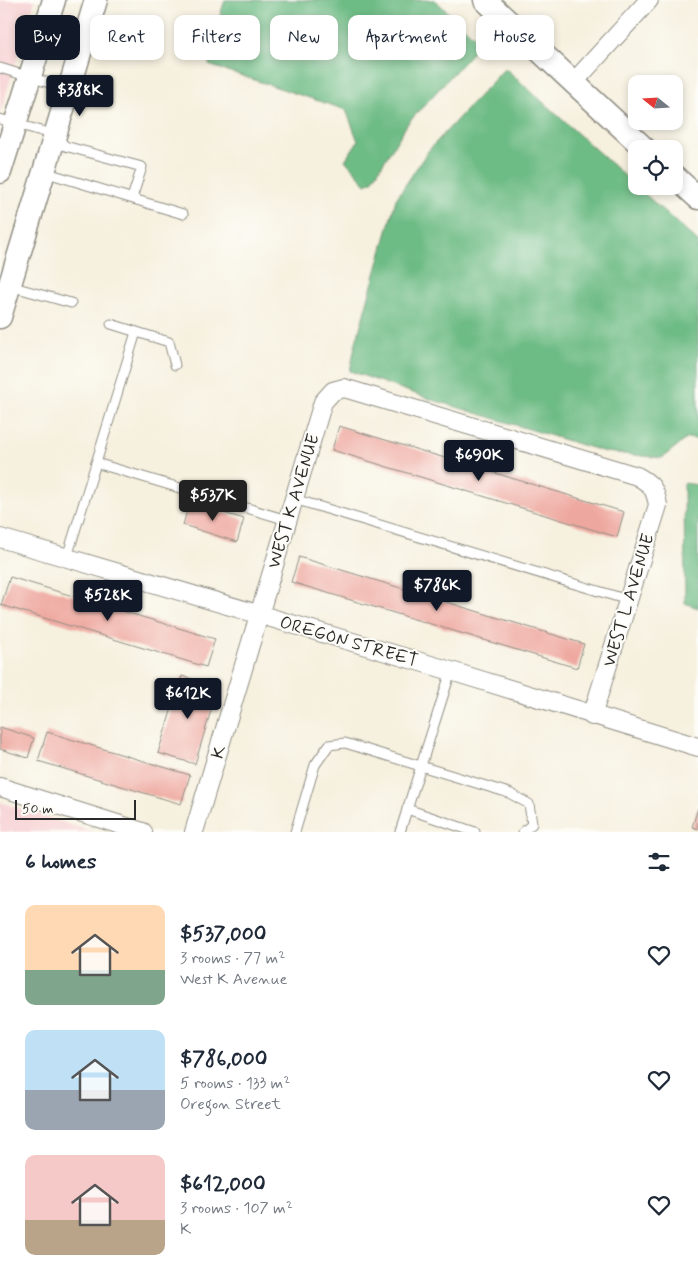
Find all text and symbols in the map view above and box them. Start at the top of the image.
chip: Buy [15,15,80,60]
chip: Rent [90,15,164,60]
chip: Filters [174,15,260,60]
chip: New [270,15,338,60]
chip: Apartment [348,15,466,60]
chip: House [476,15,554,60]
pin: $388K [45,74,115,117]
north arrow [628,75,682,130]
map controls [628,75,683,195]
text: $388K [57,80,103,101]
button: locate [628,140,683,195]
street label: WEST K AVENUE [262,431,326,572]
pin: $690K [444,440,514,482]
text: $690K [455,445,503,466]
pin: $537K [178,480,248,522]
text: $537K [190,485,236,506]
street label: WEST L AVENUE [597,531,661,670]
pin: $786K [402,570,472,612]
text: $786K [414,575,460,596]
pin: $528K [73,580,143,622]
text: $528K [84,585,132,606]
street label: OREGON STREET [277,611,421,673]
pin: $612K [153,678,223,720]
text: $612K [165,683,211,704]
street label: K [206,742,232,762]
scale bar [15,797,136,820]
text: 50 m [22,800,53,818]
text: 6 homes [25,848,96,876]
icon: filters [645,848,673,876]
text: $537,000 [180,920,266,948]
icon: home [65,925,125,985]
icon: heart [645,941,673,969]
text: 3 rooms · 77 m² [180,948,285,969]
text: West K Avenue [180,969,287,990]
text: $786,000 [180,1045,267,1073]
icon: home [65,1050,125,1110]
icon: heart [645,1066,673,1094]
text: 5 rooms · 133 m² [180,1073,290,1094]
text: Oregon Street [180,1094,281,1115]
text: $612,000 [180,1170,266,1198]
icon: home [65,1175,125,1235]
icon: heart [645,1191,673,1219]
text: 3 rooms · 107 m² [180,1198,293,1219]
text: K [180,1219,191,1240]

